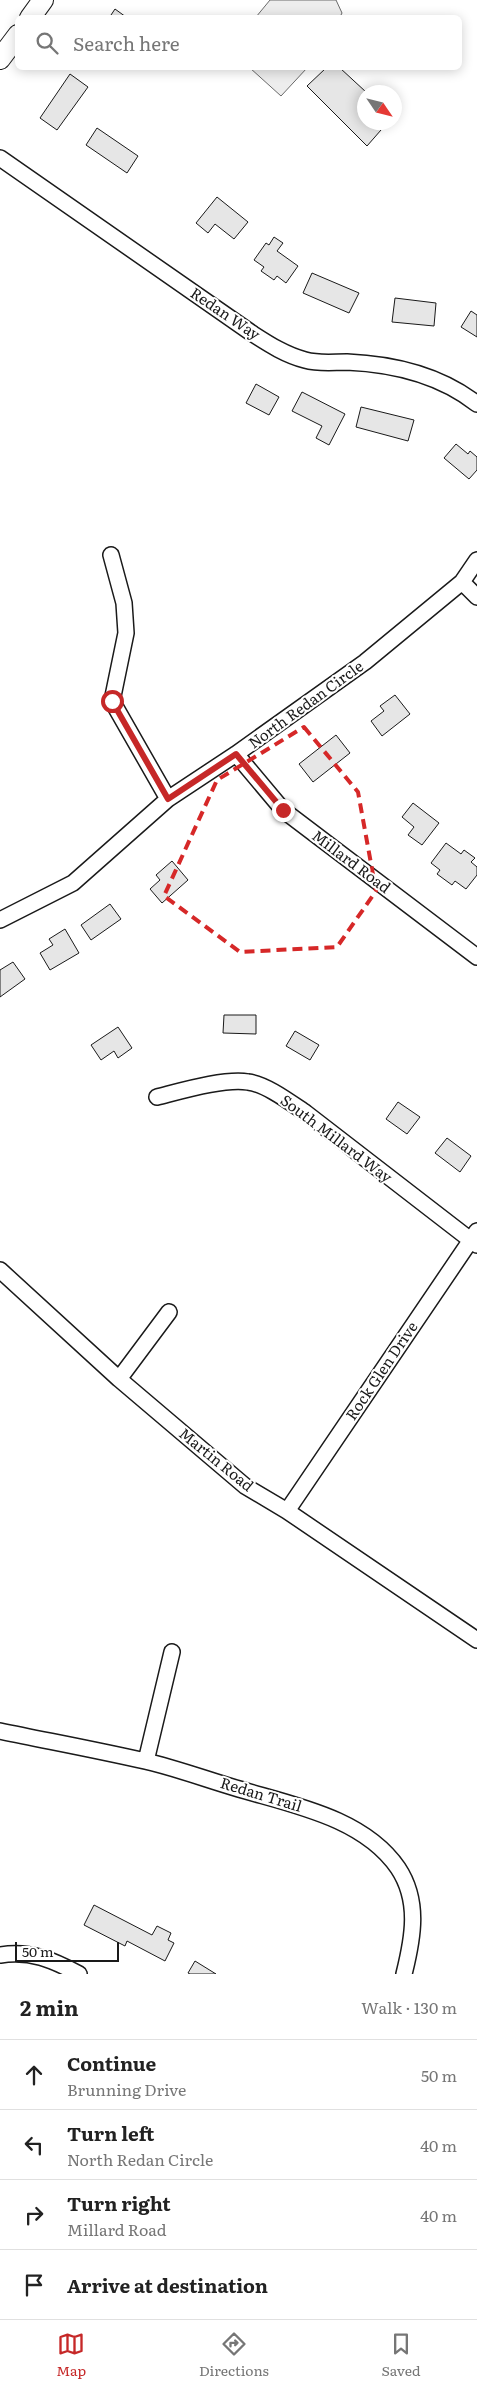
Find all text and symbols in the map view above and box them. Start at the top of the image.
search box [15,15,462,70]
icon: search [33,29,61,57]
text: Search here [73,29,180,57]
north arrow [357,85,402,130]
street label: Redan Way [186,281,266,345]
street label: North Redan Circle [243,654,368,753]
route start [101,690,124,713]
route end [272,799,295,822]
street label: Millard Road [308,824,396,898]
street label: South Millard Way [276,1088,398,1188]
street label: Rock Glen Drive [339,1316,423,1424]
street label: Martin Road [175,1422,259,1496]
street label: Redan Trail [218,1770,305,1817]
scale bar [15,1939,119,1962]
text: 50 m [22,1941,54,1961]
text: 2 min [20,1991,79,2022]
text: Walk · 130 m [361,1995,457,2019]
text: Continue [67,2049,156,2077]
icon: ahead [20,2061,48,2089]
text: 50 m [421,2063,457,2087]
text: Brunning Drive [67,2077,186,2101]
text: Turn left [67,2119,154,2147]
icon: left [20,2131,48,2159]
text: 40 m [420,2133,457,2157]
text: North Redan Circle [67,2147,213,2171]
text: Turn right [67,2189,171,2217]
icon: right [20,2201,48,2229]
text: 40 m [420,2203,457,2227]
text: Millard Road [67,2217,167,2241]
icon: arrive [20,2271,48,2299]
text: Arrive at destination [67,2271,268,2299]
tab: Map [56,2330,86,2380]
tab: Directions [199,2330,269,2380]
tab: Saved [382,2330,421,2380]

